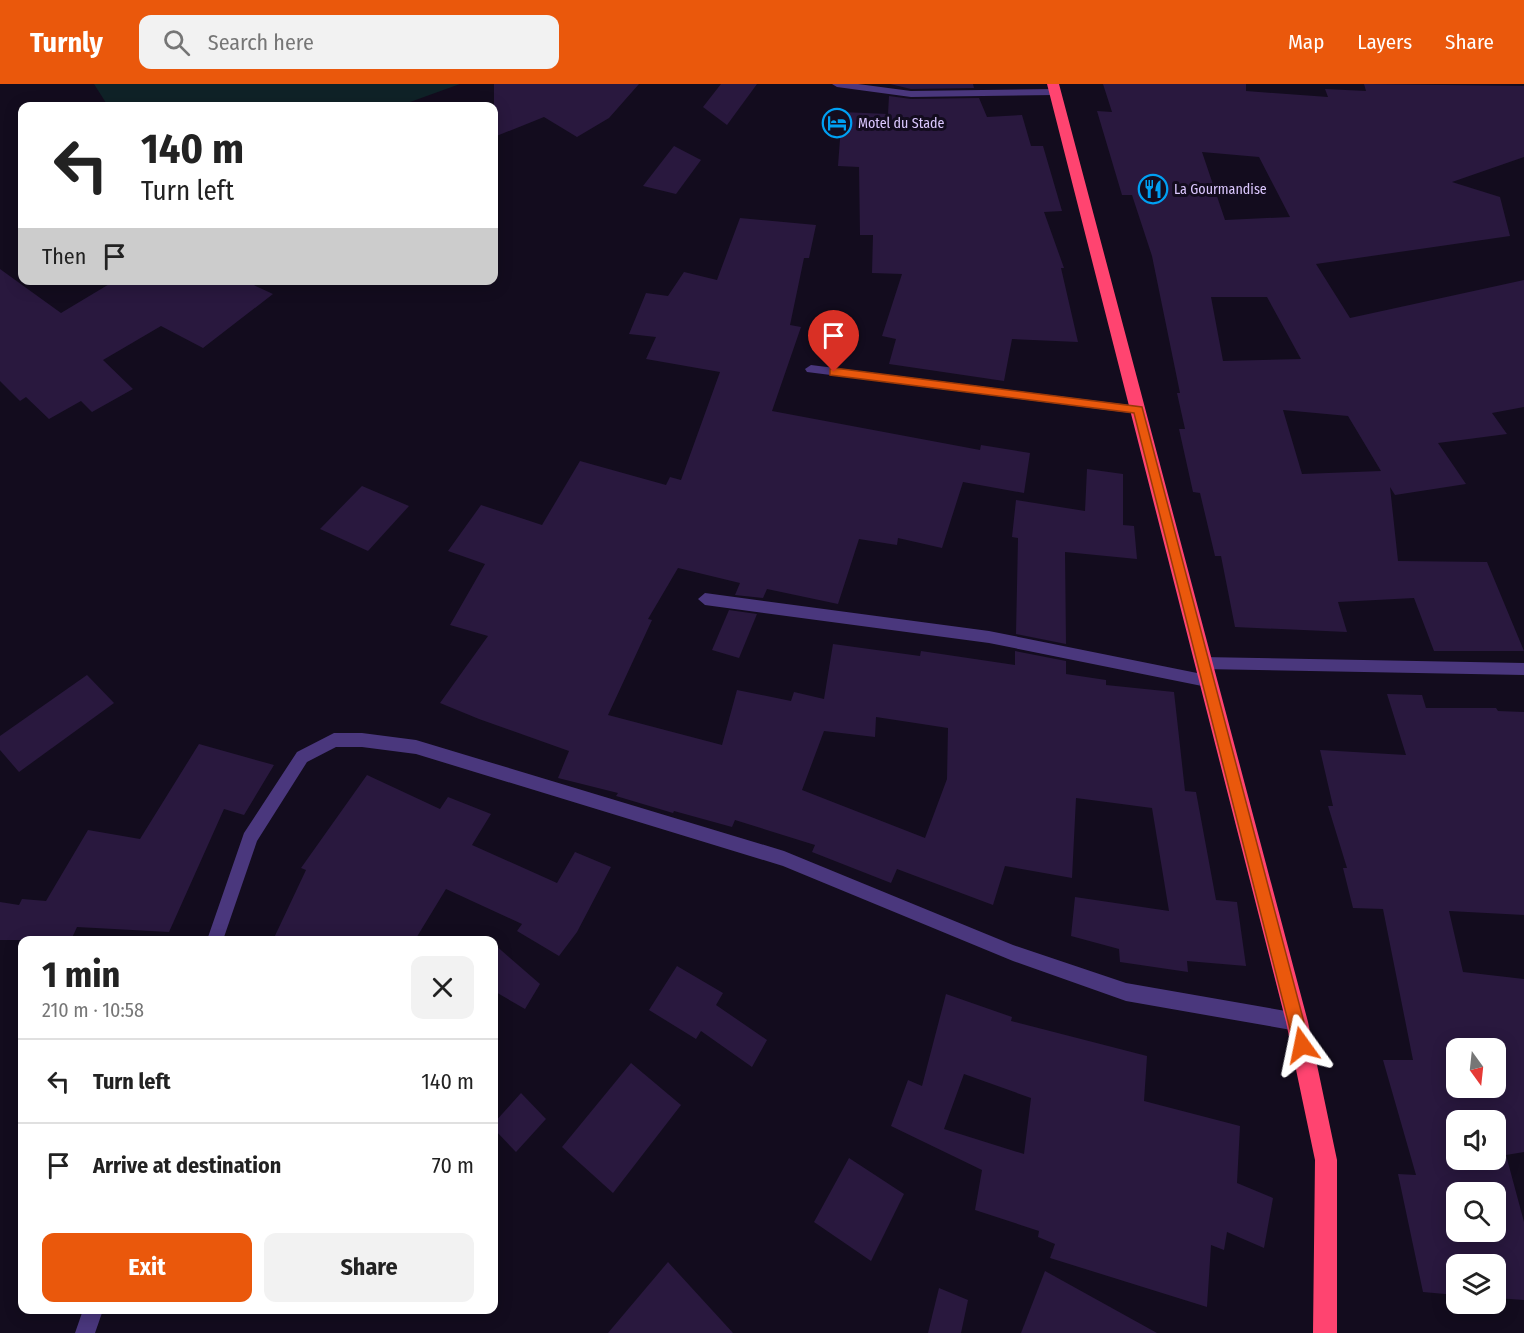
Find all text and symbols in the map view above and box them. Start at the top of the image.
search box [139,15,559,69]
text: Turnly [30,26,103,59]
icon: search [160,26,193,59]
text: Search here [208,29,314,56]
text: Map [1288,29,1324,55]
text: Layers [1357,29,1412,55]
text: Share [1445,29,1494,55]
hotel icon: Motel du Stade [821,107,853,139]
place label: Motel du Stade [858,115,944,132]
text: 140 m [141,124,244,174]
icon: left [42,126,120,204]
restaurant icon: La Gourmandise [1137,173,1169,205]
text: Turn left [141,175,234,207]
place label: La Gourmandise [1174,181,1267,198]
icon: arrive [98,240,131,273]
text: Then [42,243,86,270]
pin [808,310,859,372]
icon: arrive [817,319,850,352]
text: 1 min [42,953,120,997]
button: close [411,956,474,1019]
text: 210 m · 10:58 [42,998,144,1022]
position arrow [1270,1013,1334,1077]
north arrow [1446,1038,1506,1098]
map controls [1446,1038,1506,1314]
icon: left [42,1065,75,1098]
text: Turn left [93,1068,171,1095]
text: 140 m [421,1068,474,1095]
button: sound [1446,1110,1506,1170]
icon: arrive [42,1149,75,1182]
text: Arrive at destination [93,1152,281,1179]
text: 70 m [432,1152,474,1179]
button: search [1446,1182,1506,1242]
button: Exit [42,1233,252,1302]
button: Share [264,1233,474,1302]
button: layers [1446,1254,1506,1314]

